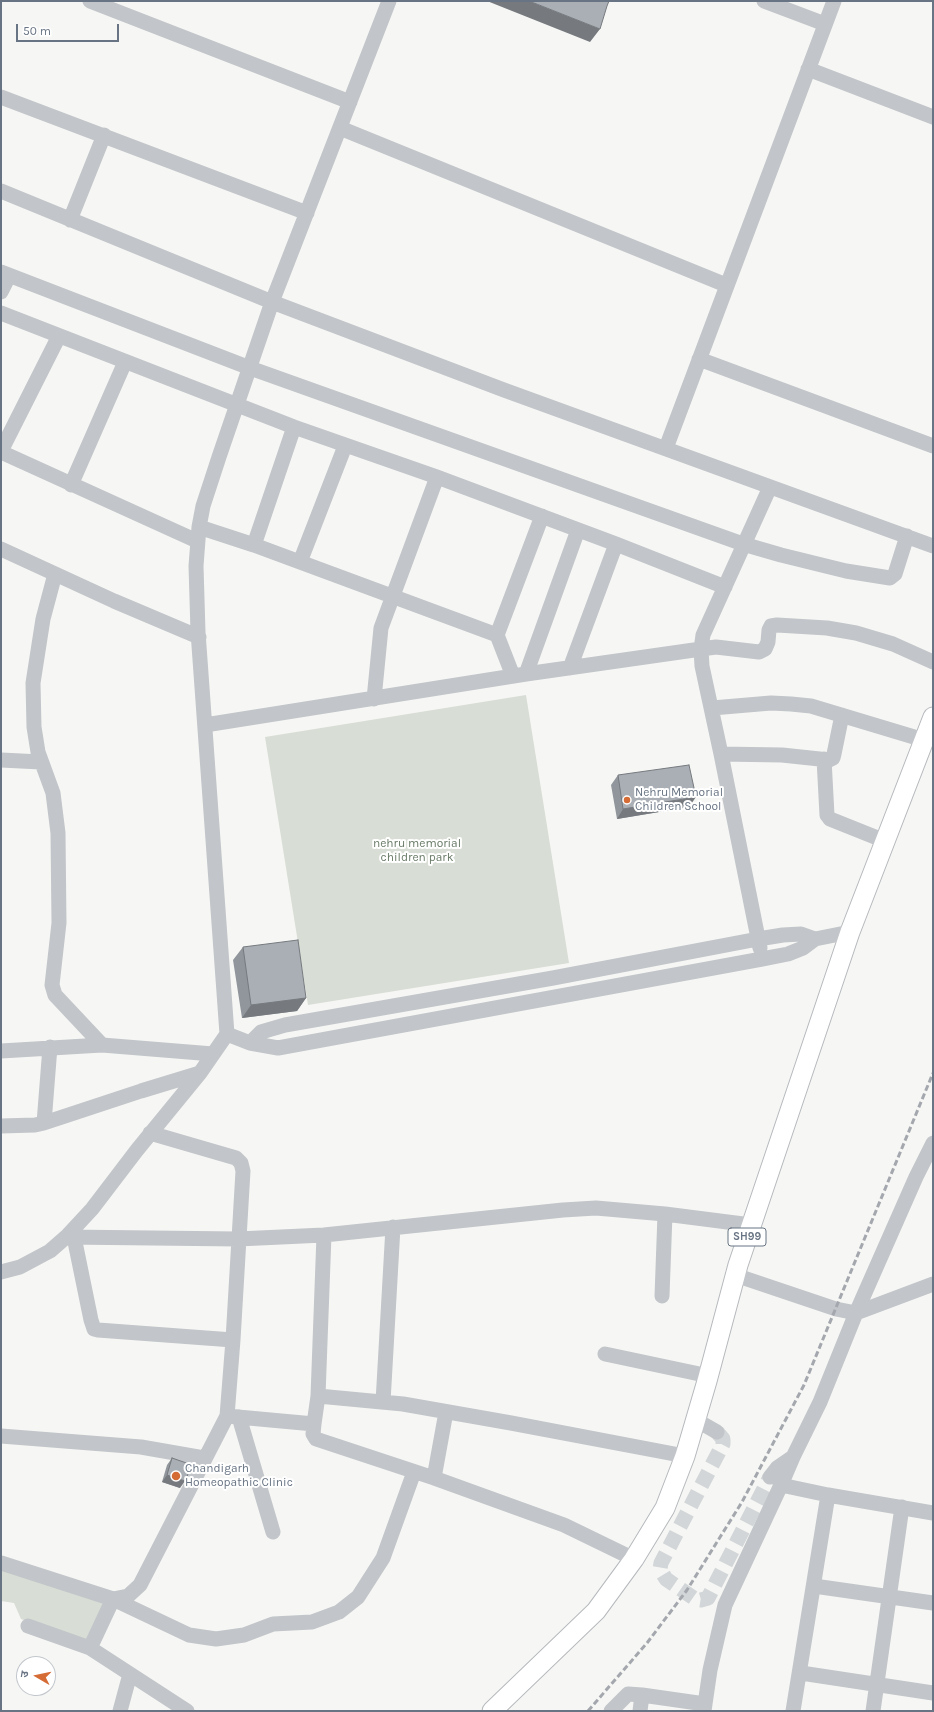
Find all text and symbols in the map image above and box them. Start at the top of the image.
scale bar [18,16,121,42]
text: 50 m [23,24,51,38]
place label: Nehru Memorial Children School [635,786,723,814]
marker: Nehru Memorial Children School [622,795,632,805]
park label: nehru memorial children park [373,837,461,865]
road number: SH99 [728,1228,766,1246]
place label: Chandigarh Homeopathic Clinic [185,1462,293,1490]
marker: Chandigarh Homeopathic Clinic [170,1470,182,1482]
north arrow [16,1656,56,1696]
text: उ [18,1670,32,1678]

